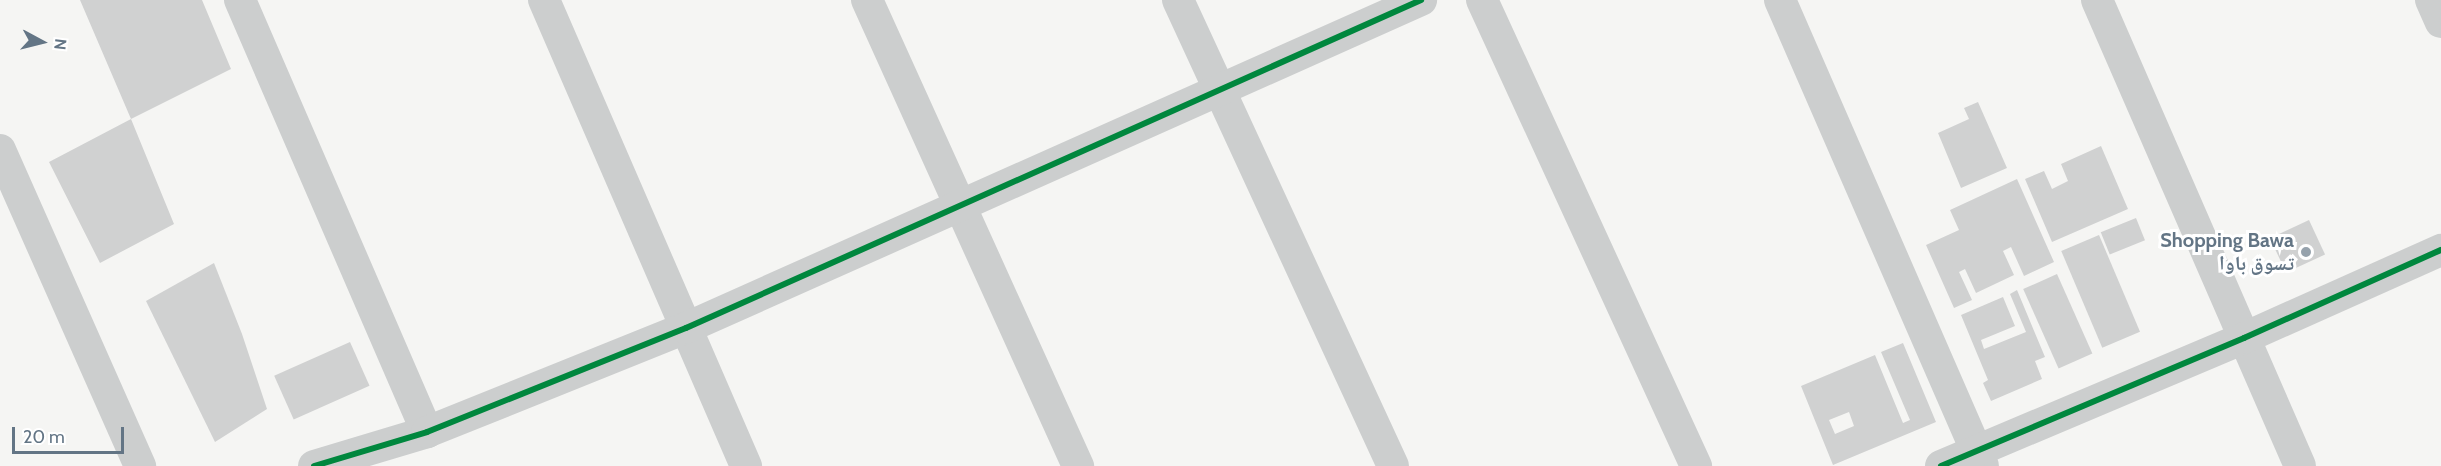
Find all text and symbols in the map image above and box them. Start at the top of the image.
north arrow [12,12,72,72]
text: N [50,37,70,51]
place label: Shopping Bawa تسوق باوا [2160,228,2294,275]
marker: Shopping Bawa تسوق باوا [2299,245,2313,259]
scale bar [15,415,128,453]
text: 20 m [23,426,65,448]

